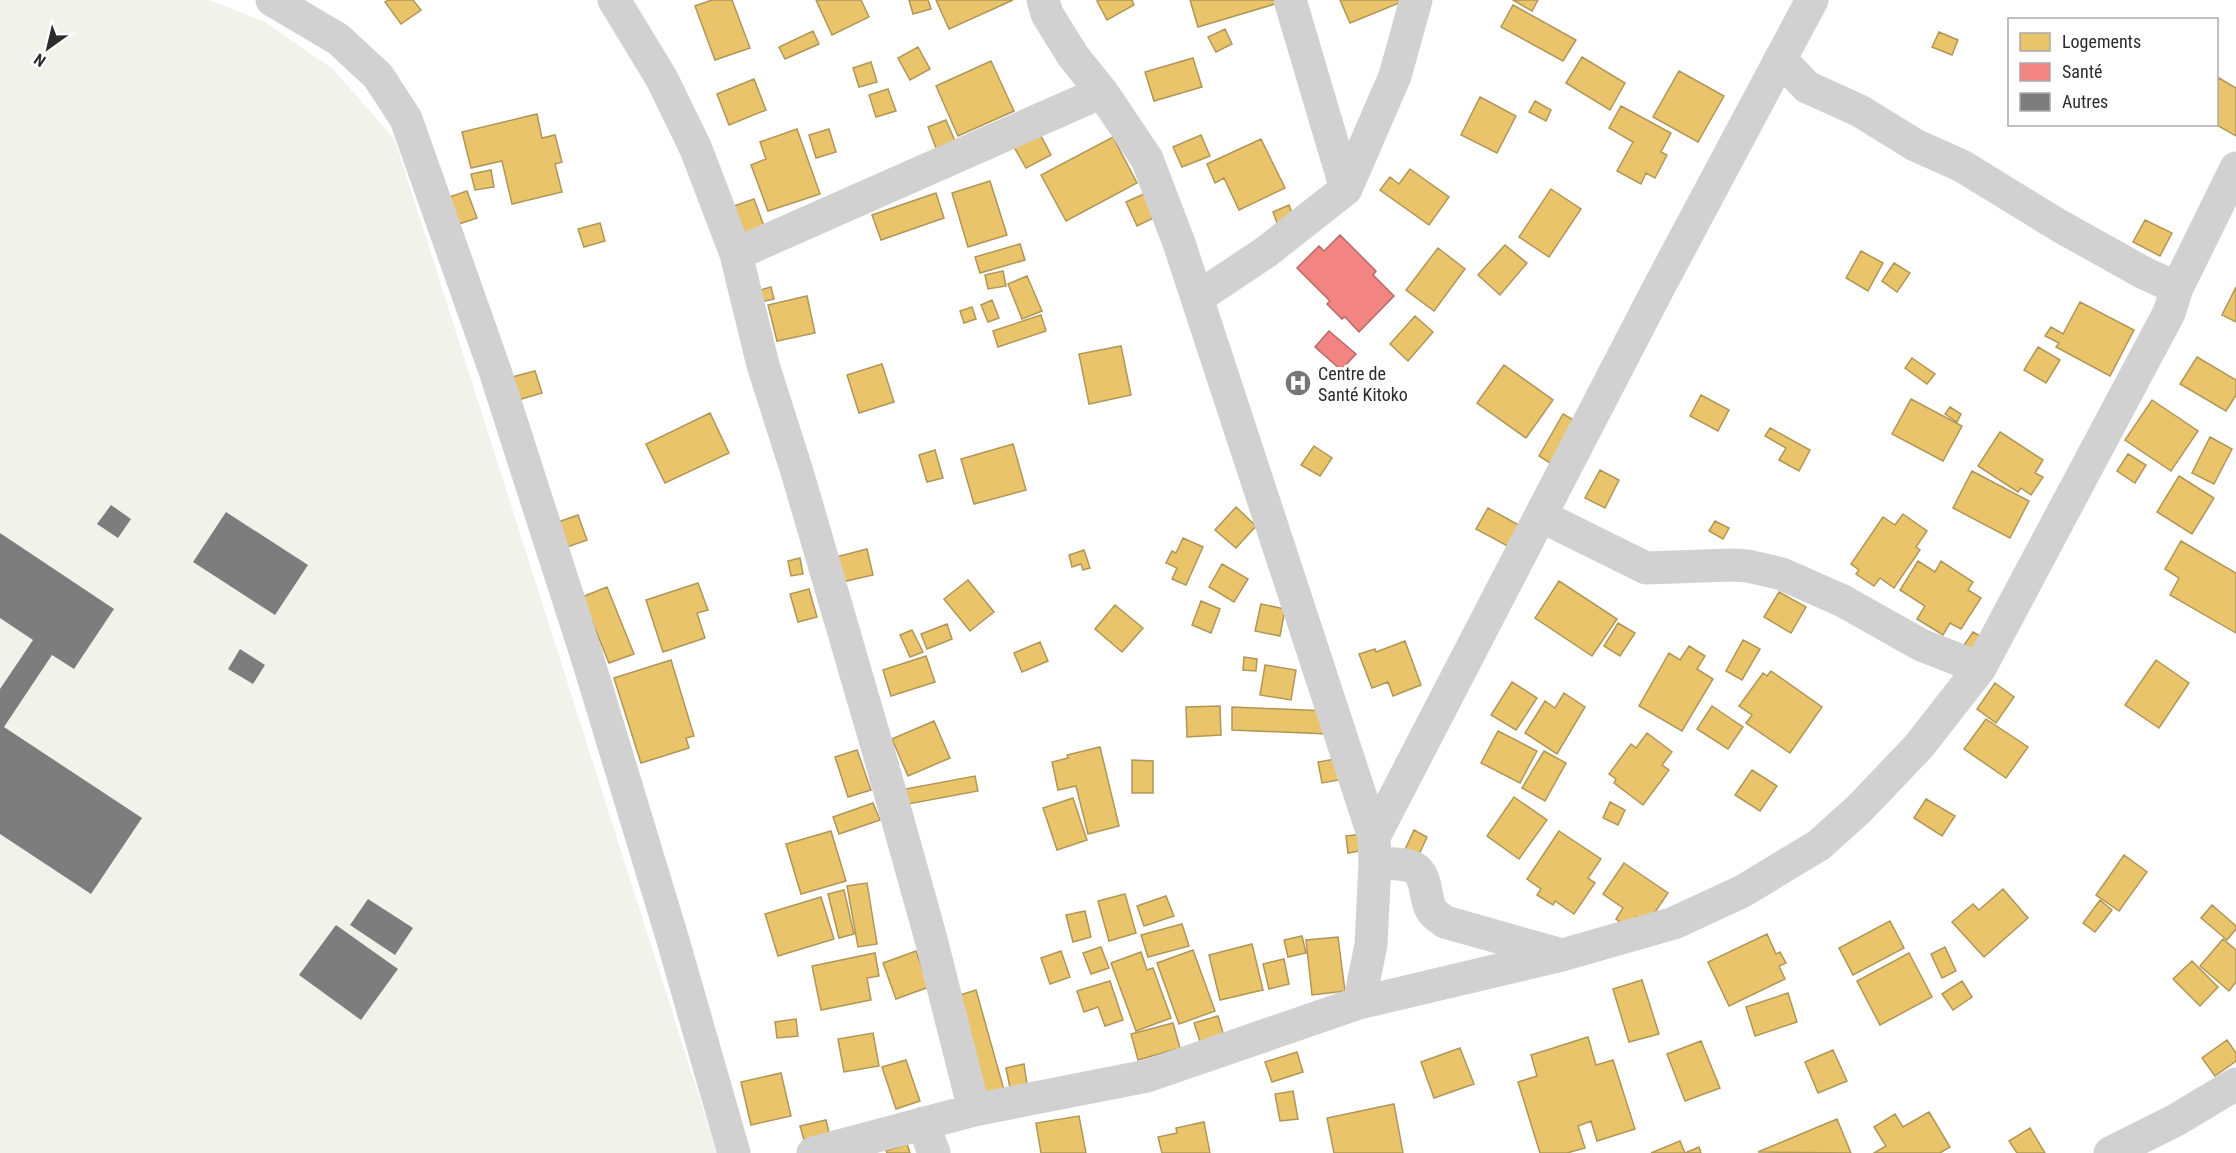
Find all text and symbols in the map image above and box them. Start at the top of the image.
north arrow [18,18,78,78]
legend [2008,18,2218,126]
text: Logements [2062,31,2141,52]
text: N [31,49,49,71]
text: Santé [2062,61,2102,82]
text: Autres [2062,91,2108,112]
place label: Centre de Santé Kitoko [1318,363,1408,405]
hospital icon: Centre de Santé Kitoko [1283,368,1313,398]

